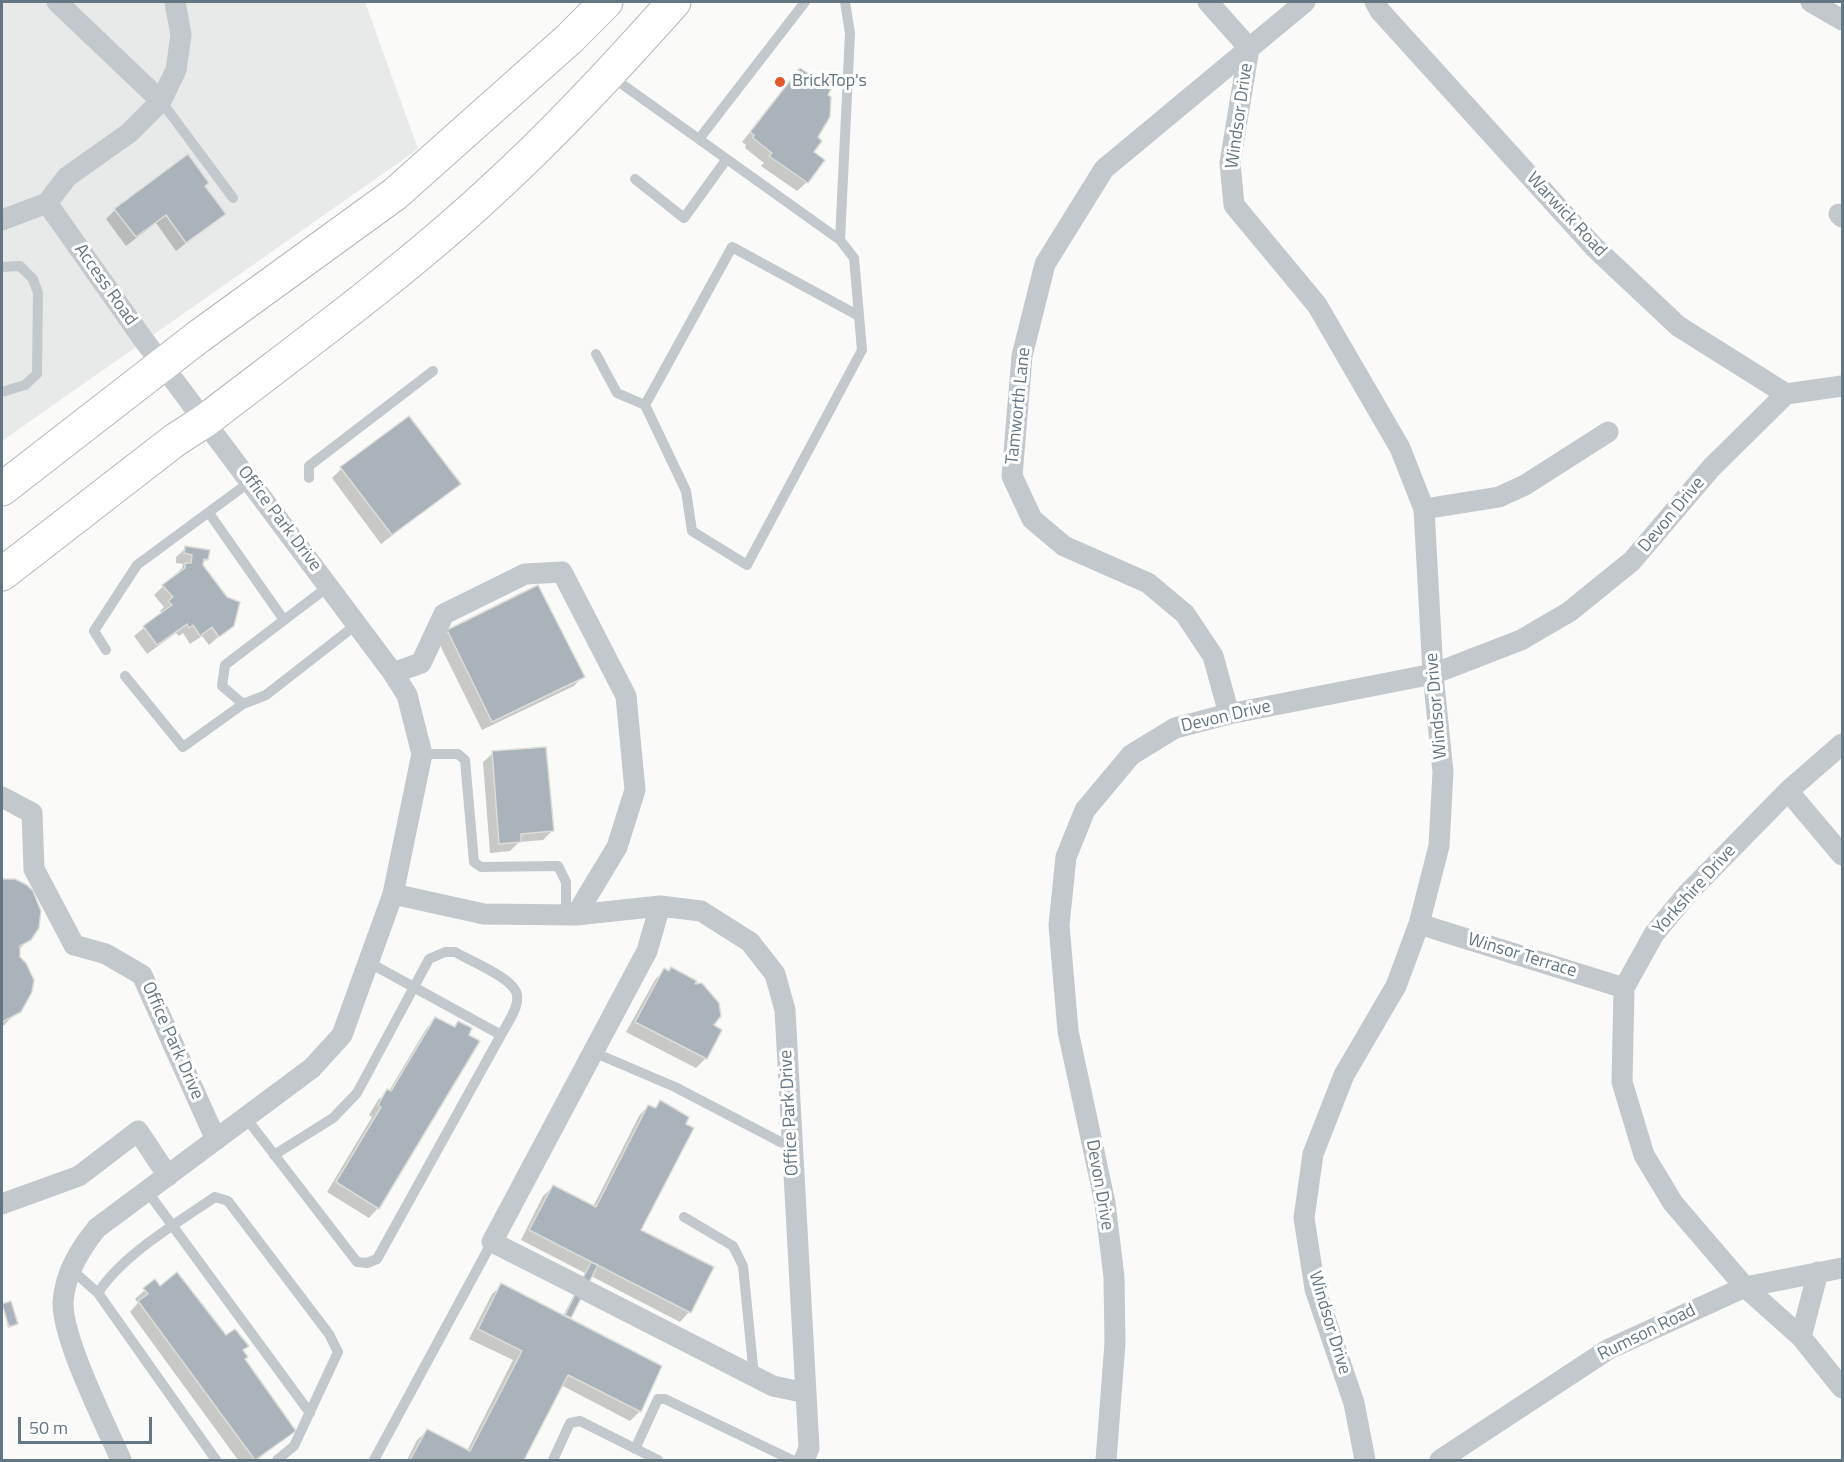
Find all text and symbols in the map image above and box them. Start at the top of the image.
street label: Windsor Drive [1222,62,1258,170]
place label: BrickTop's [792,71,867,93]
marker: BrickTop's [773,75,787,89]
street label: Warwick Road [1521,168,1611,262]
street label: Access Road [69,240,141,330]
street label: Tamworth Lane [1002,346,1036,466]
street label: Office Park Drive [232,462,326,576]
street label: Devon Drive [1634,473,1710,557]
street label: Windsor Drive [1422,652,1452,760]
street label: Devon Drive [1179,696,1273,738]
street label: Yorkshire Drive [1649,841,1741,939]
street label: Winsor Terrace [1465,929,1579,983]
street label: Office Park Drive [136,979,208,1103]
street label: Office Park Drive [776,1049,804,1177]
street label: Devon Drive [1080,1138,1118,1232]
street label: Windsor Drive [1303,1269,1355,1377]
street label: Rumson Road [1595,1300,1699,1366]
scale bar [21,1405,154,1443]
text: 50 m [29,1414,68,1441]

